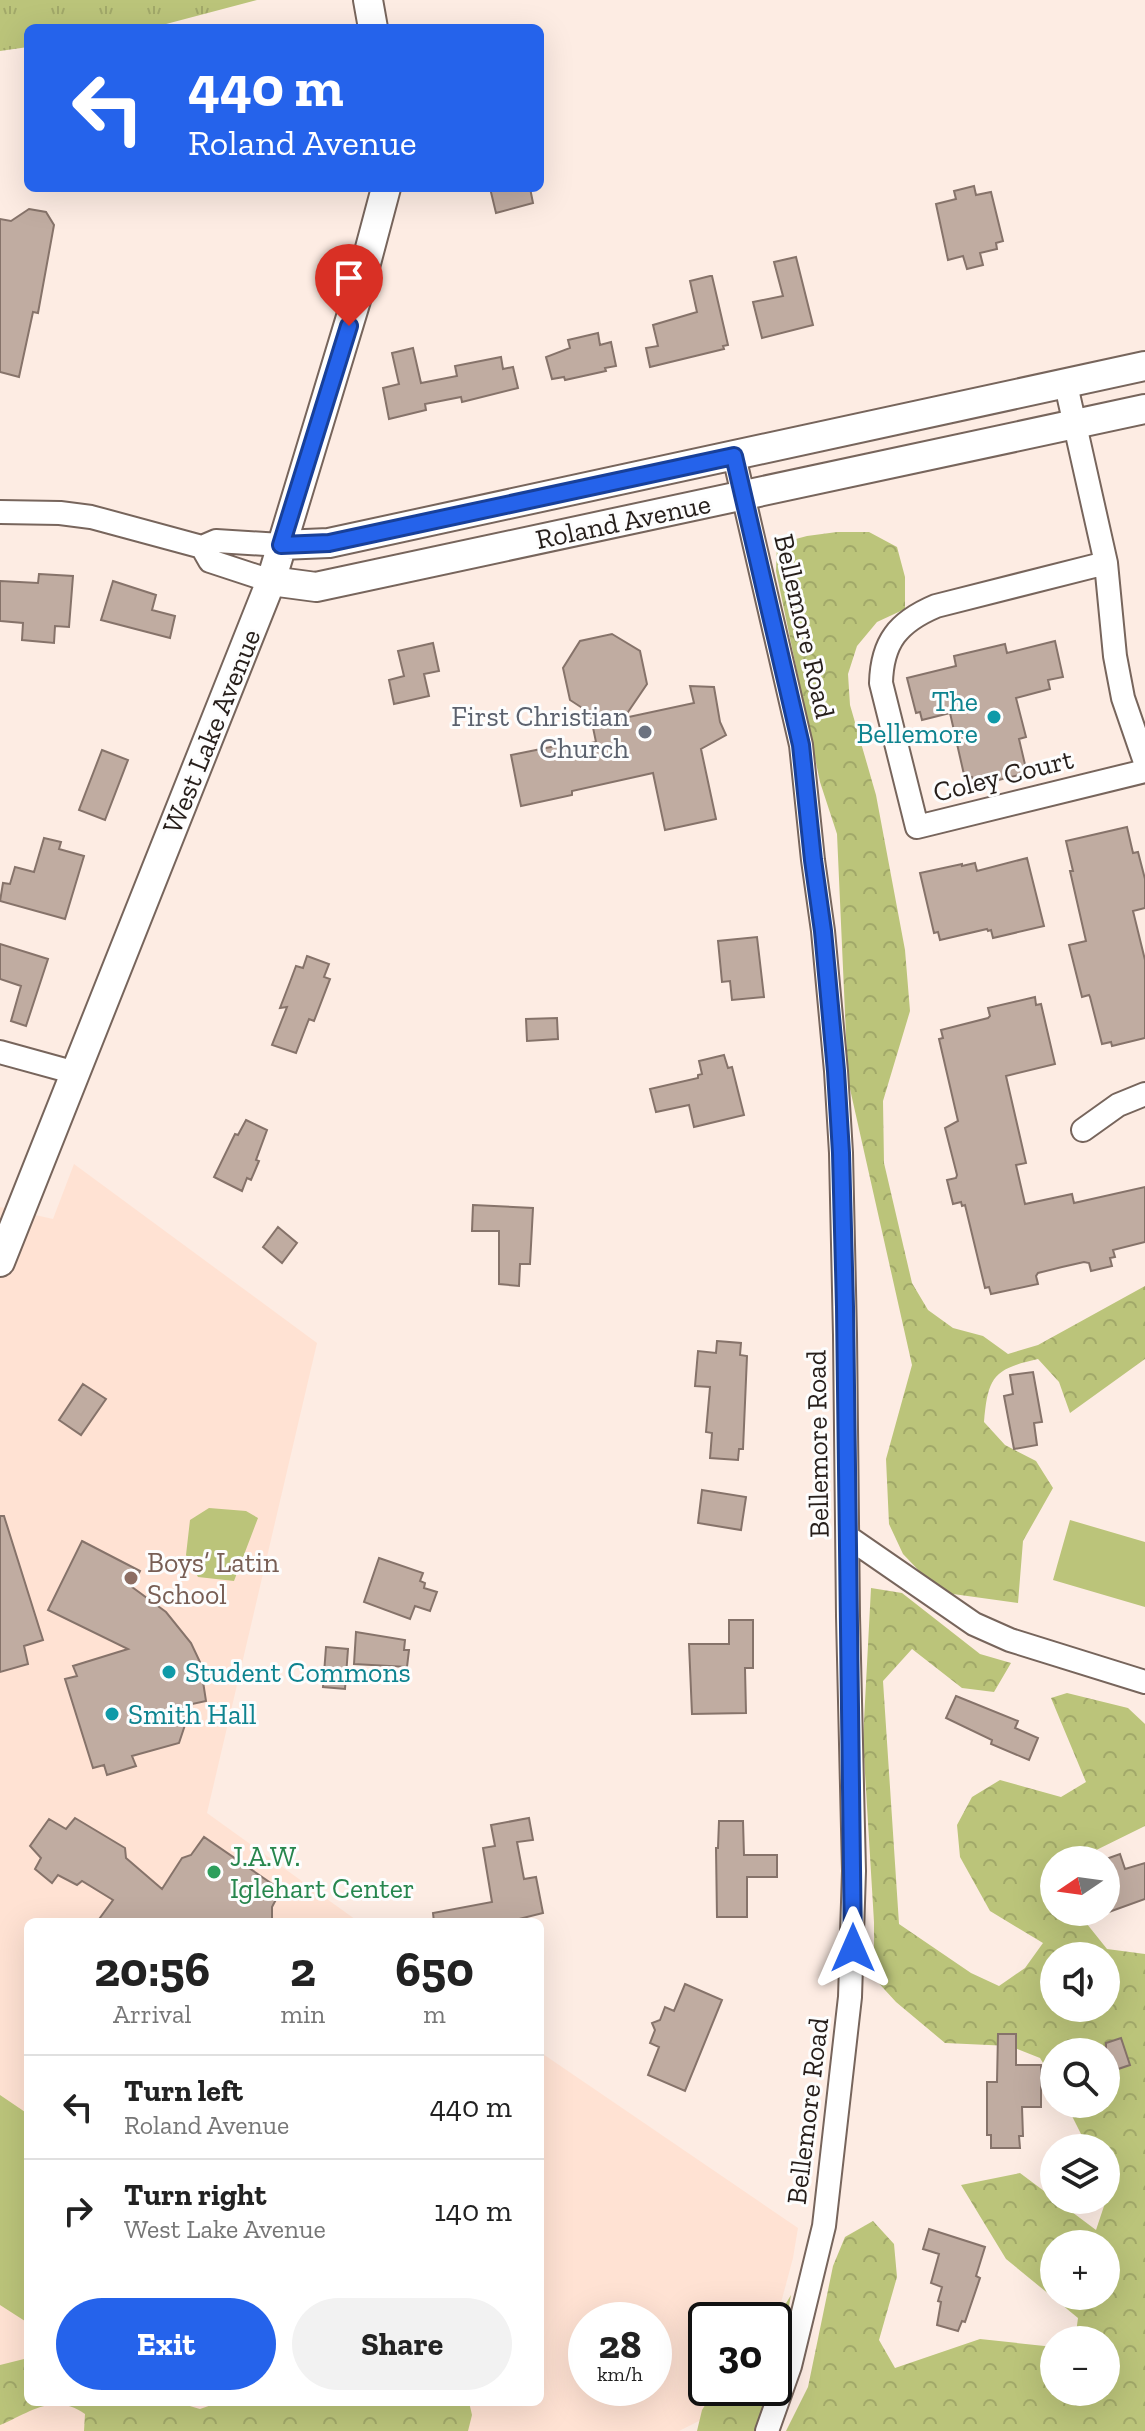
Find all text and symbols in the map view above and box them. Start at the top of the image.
text: 440 m [188,53,344,120]
icon: left [56,56,160,160]
text: Roland Avenue [188,121,417,164]
pin [315,244,383,326]
icon: arrive [327,256,371,300]
street label: Roland Avenue [533,487,714,556]
street label: Bellemore Road [767,531,842,721]
street label: West Lake Avenue [155,624,267,838]
place label: The Bellemore [856,685,978,750]
place label: First Christian Church [451,700,629,765]
marker: The Bellemore [985,708,1003,726]
marker: First Christian Church [636,723,654,741]
street label: Coley Court [930,742,1077,809]
street label: Bellemore Road [799,1350,836,1538]
place label: Boys’ Latin School [147,1546,279,1611]
marker: Boys’ Latin School [122,1569,140,1587]
place label: Student Commons [185,1656,411,1689]
marker: Student Commons [160,1663,178,1681]
place label: Smith Hall [128,1698,256,1731]
marker: Smith Hall [103,1705,121,1723]
place label: J.A.W. Iglehart Center [230,1840,415,1905]
north arrow [1040,1846,1120,1926]
map controls [1040,1846,1120,2406]
marker: J.A.W. Iglehart Center [205,1863,223,1881]
position arrow [811,1906,895,1990]
text: 20:56 [94,1941,210,1998]
text: 2 [290,1941,316,1998]
text: 650 [395,1941,474,1998]
button: sound [1040,1942,1120,2022]
text: Arrival [113,1998,191,2030]
text: min [281,1998,325,2030]
text: m [423,1998,446,2030]
street label: Bellemore Road [780,2016,835,2206]
button: search [1040,2038,1120,2118]
text: Turn left [124,2073,243,2109]
icon: left [56,2085,100,2129]
text: 440 m [430,2089,512,2125]
text: Roland Avenue [124,2109,289,2141]
button: layers [1040,2134,1120,2214]
text: Turn right [124,2177,266,2213]
icon: right [56,2189,100,2233]
text: 140 m [434,2193,512,2229]
text: West Lake Avenue [124,2213,326,2245]
button: + [1040,2230,1120,2310]
button: Exit [56,2298,276,2390]
button: Share [292,2298,512,2390]
speed limit sign: 30 [688,2302,792,2406]
text: 28 [598,2320,642,2368]
button: − [1040,2326,1120,2406]
text: km/h [597,2362,643,2386]

